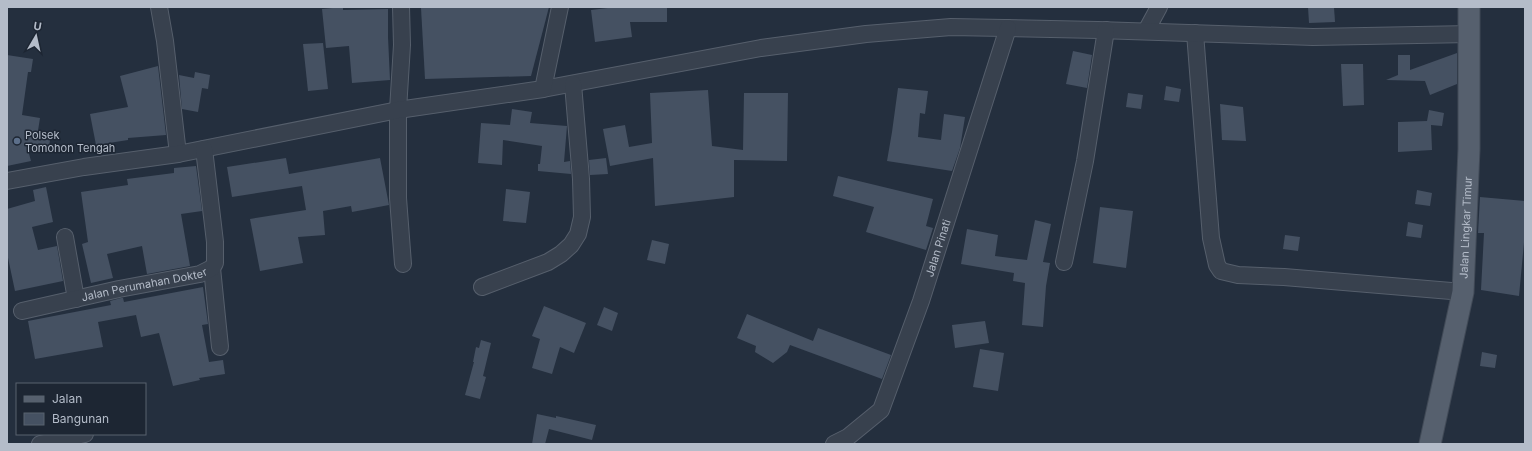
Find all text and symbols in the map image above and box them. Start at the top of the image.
north arrow [16,16,56,56]
text: U [32,19,43,34]
place label: Polsek Tomohon Tengah [25,128,115,155]
marker: Polsek Tomohon Tengah [12,136,22,146]
street label: Jalan Lingkar Timur [1457,176,1475,279]
street label: Jalan Pinati [922,218,954,279]
street label: Jalan Perumahan Dokter [80,265,209,304]
legend [16,383,146,435]
text: Jalan [52,391,82,406]
text: Bangunan [52,411,109,426]

